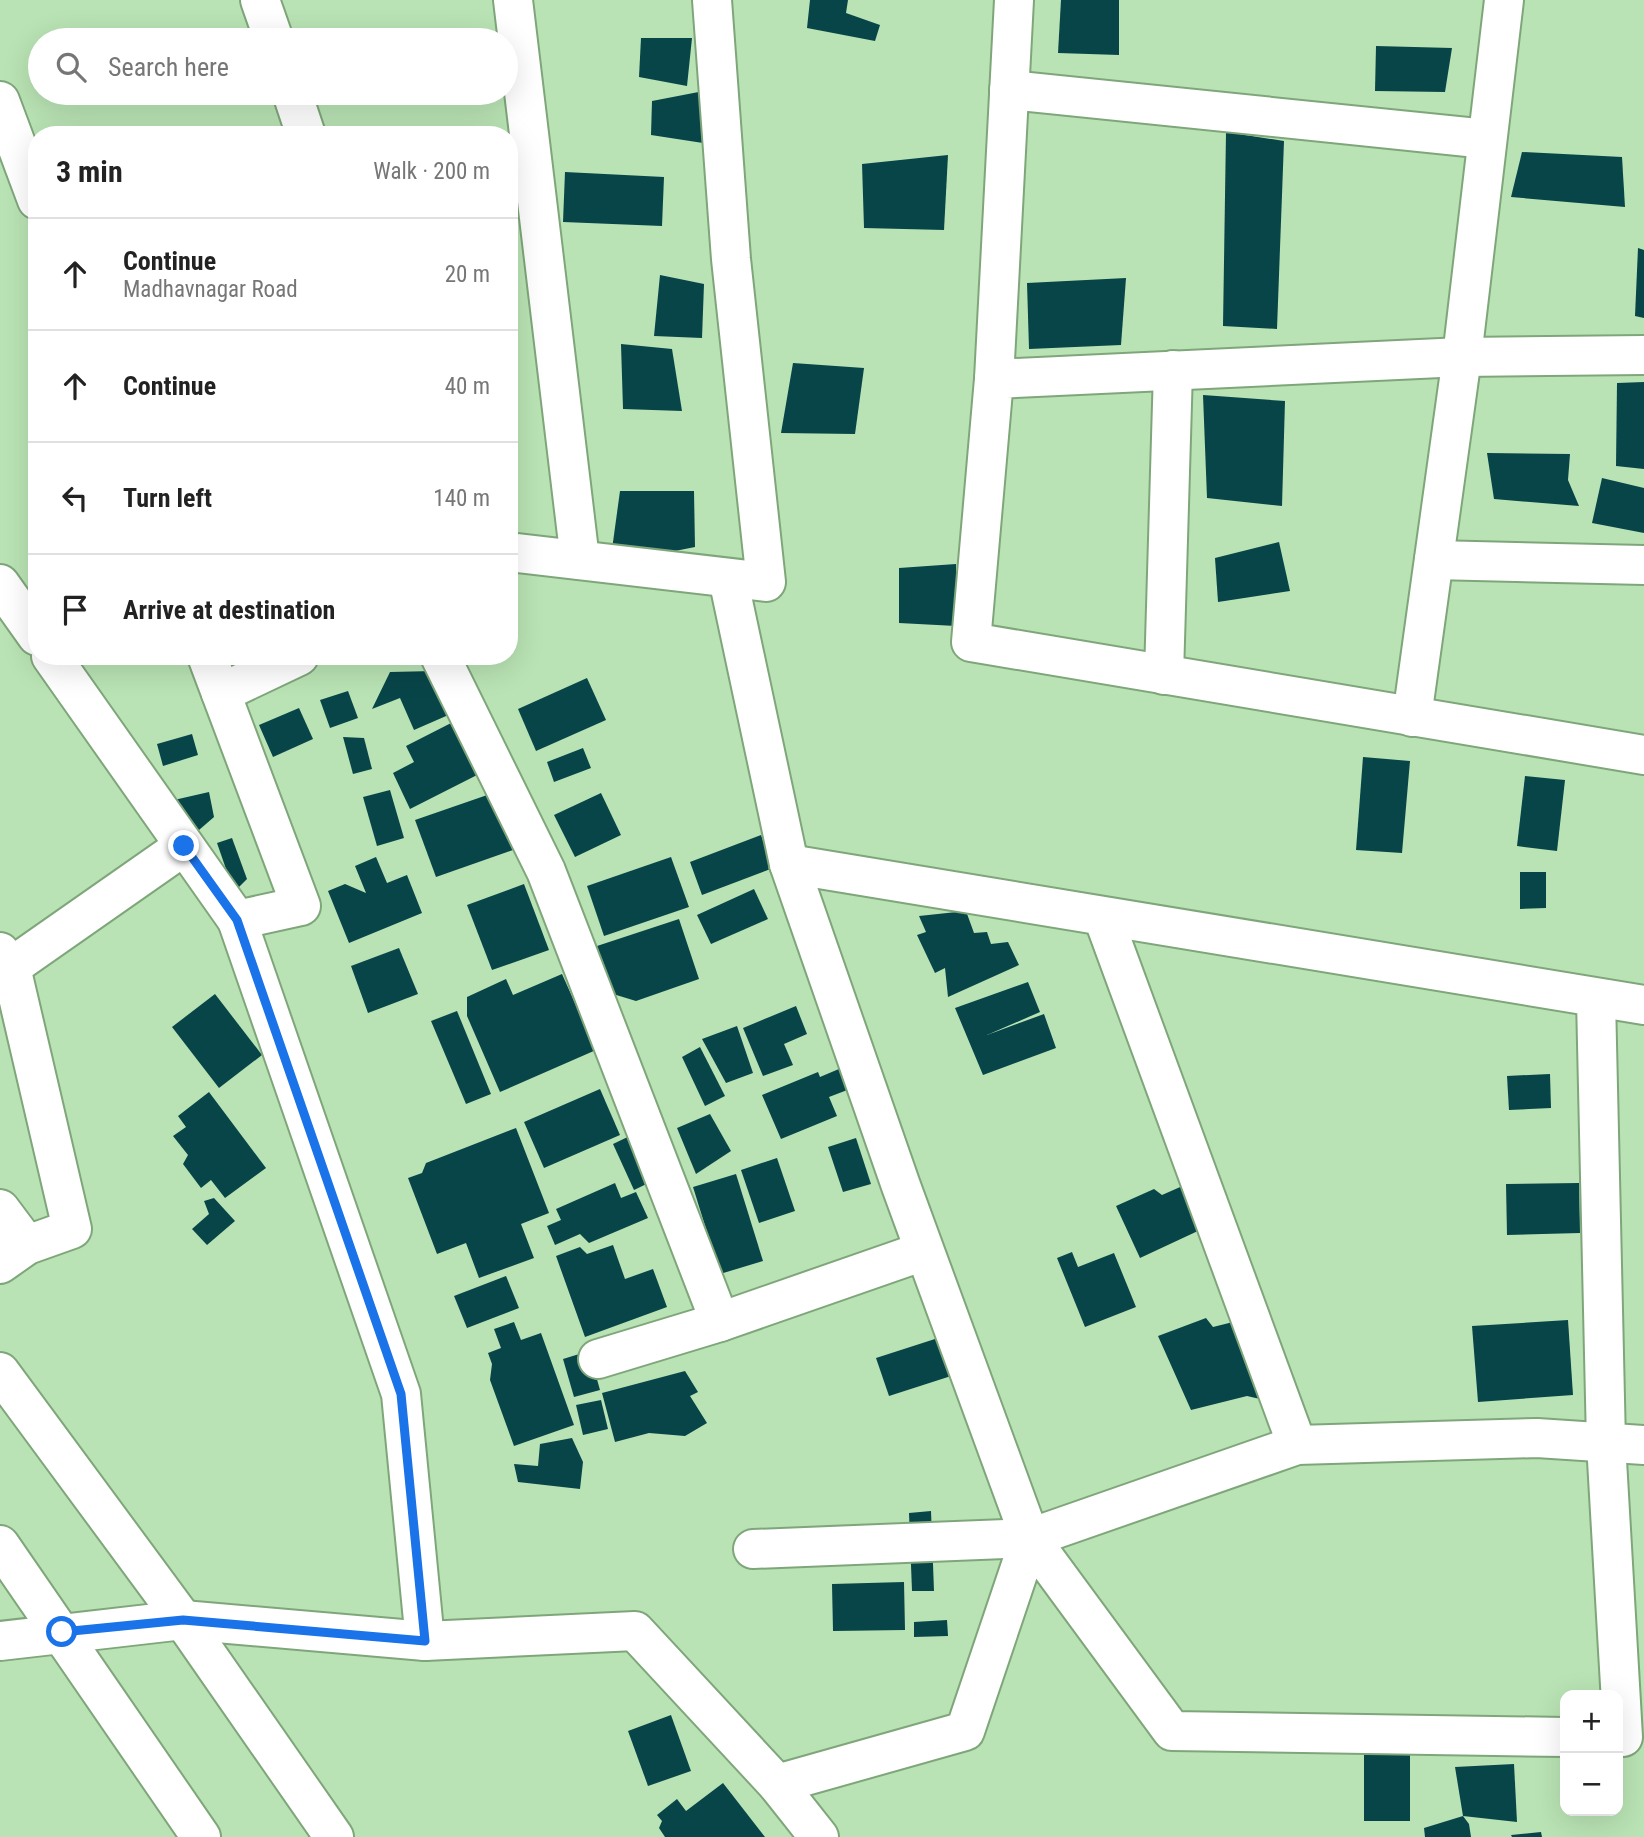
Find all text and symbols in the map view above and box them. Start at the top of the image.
search box [28,28,518,105]
icon: search [52,48,90,86]
text: Search here [108,52,229,82]
text: 3 min [56,154,123,189]
text: Walk · 200 m [373,158,490,185]
text: Continue [123,246,216,276]
icon: ahead [56,255,94,293]
text: 20 m [445,261,490,288]
text: Madhavnagar Road [123,276,298,303]
icon: ahead [56,367,94,405]
text: Continue [123,371,216,401]
text: 40 m [445,373,490,400]
icon: left [56,479,94,517]
text: Turn left [123,483,212,513]
text: 140 m [433,485,490,512]
icon: arrive [56,591,94,629]
text: Arrive at destination [123,595,335,625]
route end [168,830,199,861]
route start [46,1616,77,1647]
map controls [1560,1690,1623,1816]
button: + [1560,1690,1623,1753]
button: − [1560,1753,1623,1816]

